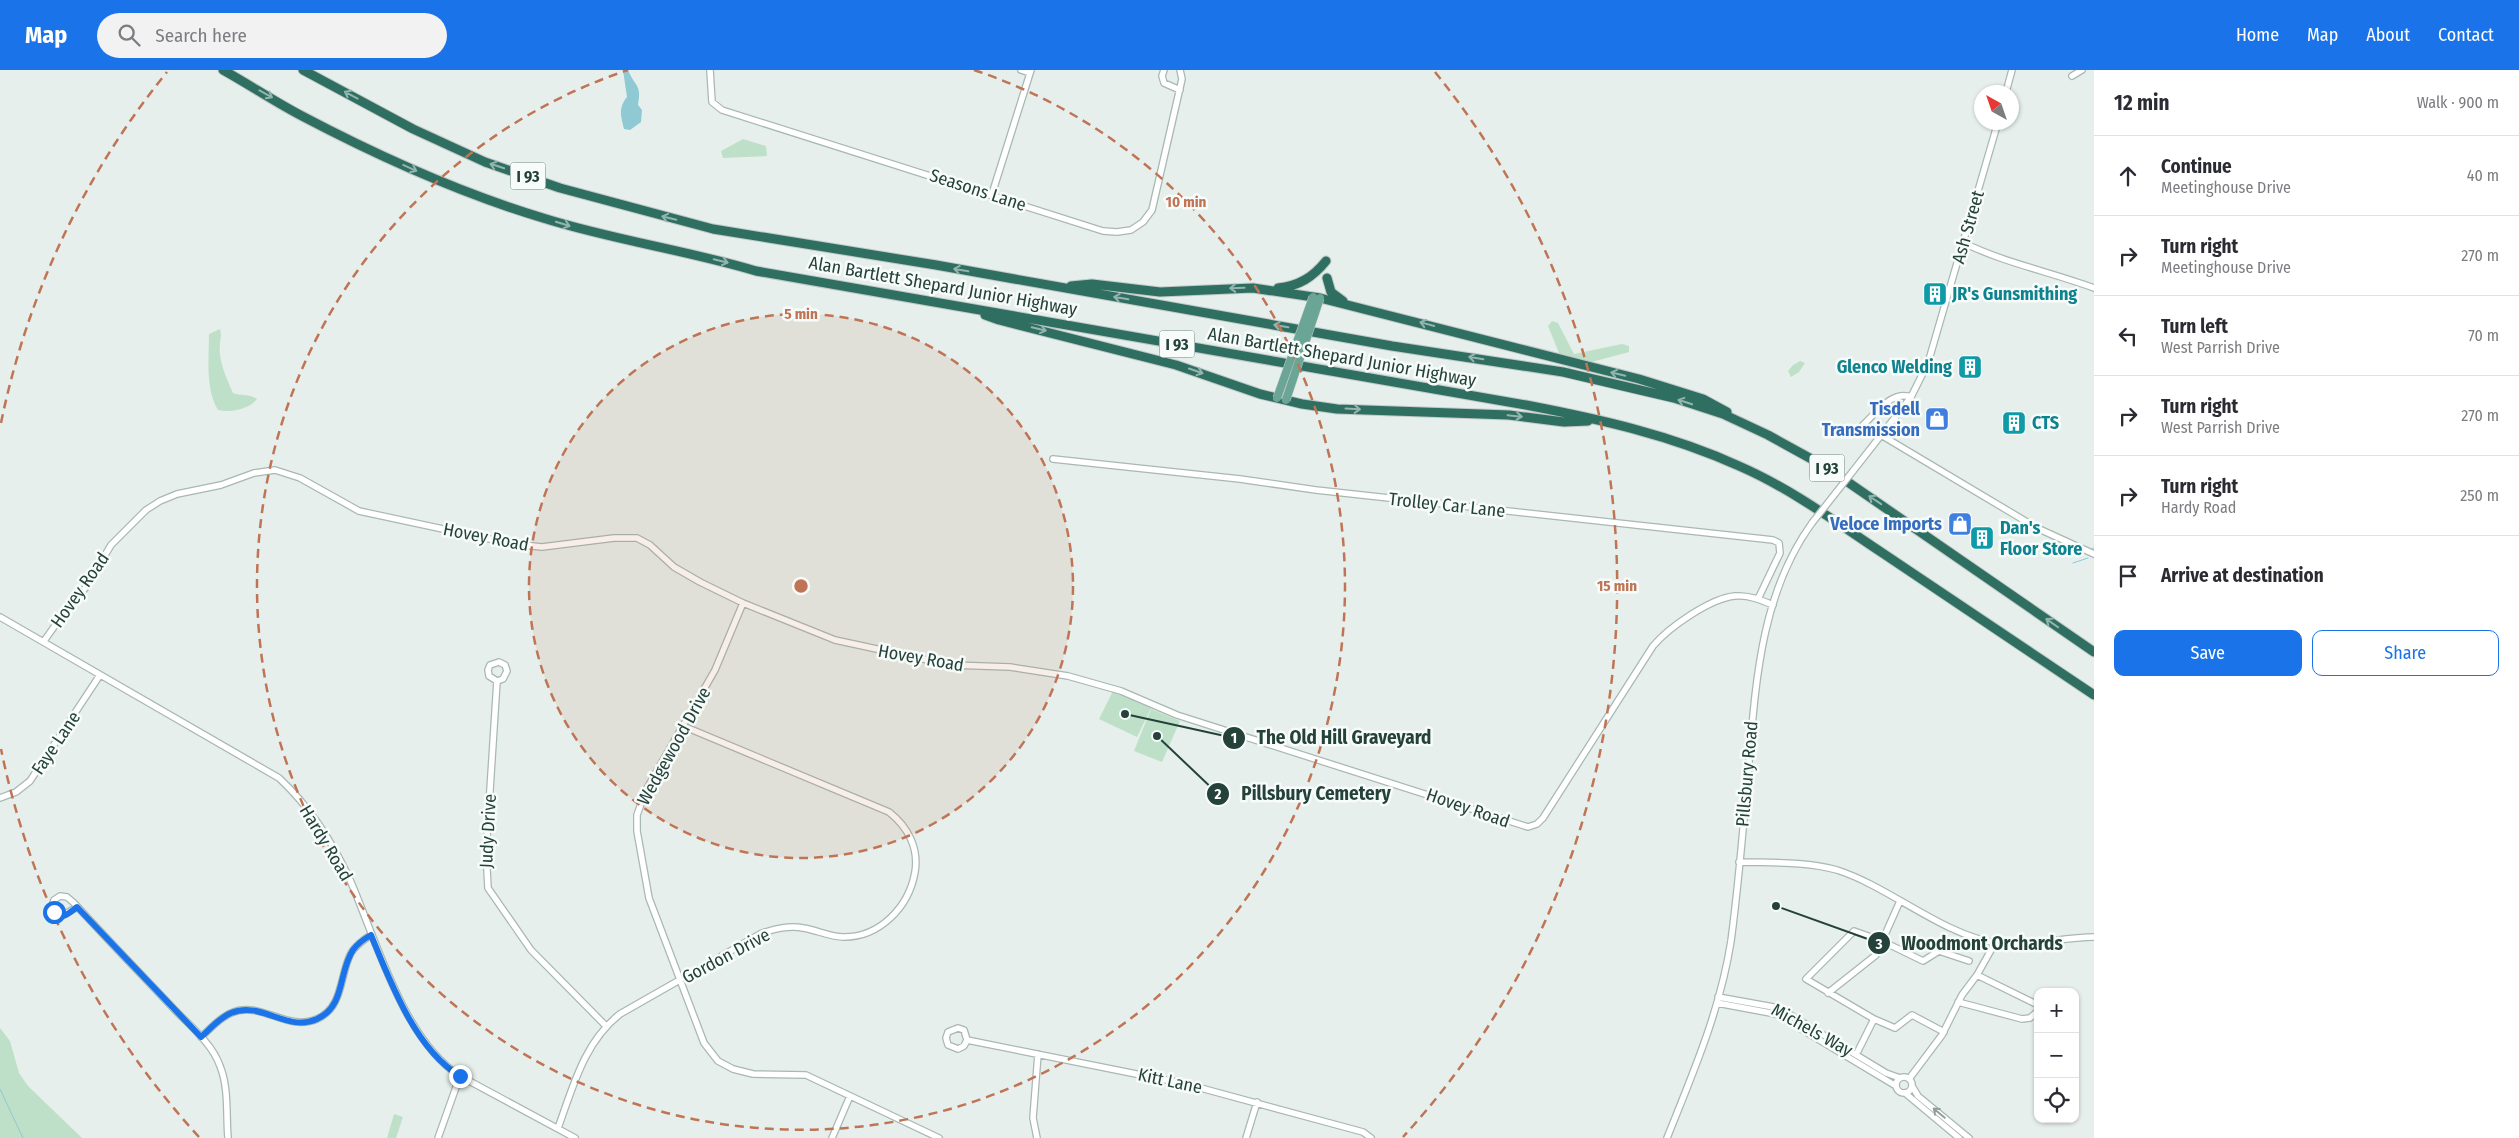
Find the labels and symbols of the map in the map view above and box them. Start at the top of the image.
north arrow [1974,85,2019,130]
one-way arrow [258,89,273,99]
one-way arrow [344,90,359,99]
one-way arrow [490,161,505,170]
road number: I 93 [510,162,546,190]
one-way arrow [402,163,417,173]
street label: Seasons Lane [927,164,1029,216]
street label: Ash Street [1947,188,1989,266]
text: 10 min [1166,193,1207,211]
one-way arrow [662,213,678,222]
one-way arrow [554,220,570,230]
street label: Alan Bartlett Shepard Junior Highway [807,252,1079,320]
one-way arrow [712,257,728,266]
one-way arrow [953,264,969,274]
building icon: JR's Gunsmithing [1922,281,1948,307]
place label: JR's Gunsmithing [1951,283,2077,305]
one-way arrow [1229,284,1245,293]
one-way arrow [1113,293,1129,303]
text: 5 min [784,305,818,323]
one-way arrow [1420,319,1436,328]
one-way arrow [1273,321,1289,331]
street label: Alan Bartlett Shepard Junior Highway [1206,323,1478,391]
one-way arrow [1030,325,1046,334]
road number: I 93 [1160,330,1194,358]
one-way arrow [1468,353,1484,363]
building icon: Glenco Welding [1957,354,1983,380]
place label: Glenco Welding [1837,356,1952,378]
one-way arrow [1187,367,1203,377]
one-way arrow [1611,369,1627,378]
one-way arrow [1677,397,1693,406]
place label: Tisdell Transmission [1822,398,1920,441]
one-way arrow [1345,405,1361,414]
shop icon: Tisdell Transmission [1924,406,1950,432]
building icon: CTS [2001,410,2027,436]
one-way arrow [1507,411,1523,421]
place label: CTS [2032,412,2059,434]
road number: I 93 [1810,454,1844,482]
street label: Trolley Car Lane [1388,488,1506,522]
one-way arrow [1868,495,1882,505]
shop icon: Veloce Imports [1947,511,1973,537]
place label: Veloce Imports [1829,513,1942,535]
place label: Dan's Floor Store [2000,517,2082,560]
street label: Hovey Road [441,518,531,556]
building icon: Dan's Floor Store [1969,525,1995,551]
street label: Hovey Road [46,548,114,632]
centre of rings [792,577,810,595]
text: 15 min [1597,577,1637,595]
one-way arrow [2045,618,2059,628]
street label: Hovey Road [876,640,966,676]
street label: Wedgewood Drive [632,683,716,809]
street label: Faye Lane [27,707,85,779]
street label: Pillsbury Road [1731,720,1763,828]
callout: The Old Hill Graveyard [1221,721,1441,755]
text: The Old Hill Graveyard [1257,726,1431,749]
text: 1 [1231,729,1237,747]
callout: Pillsbury Cemetery [1206,777,1400,811]
text: Pillsbury Cemetery [1241,782,1392,805]
street label: Hovey Road [1423,783,1513,833]
text: 2 [1214,785,1222,803]
street label: Judy Drive [475,793,501,869]
street label: Hardy Road [295,801,357,885]
route start [43,901,66,924]
street label: Gordon Drive [678,924,774,988]
callout: Woodmont Orchards [1866,926,2073,960]
text: Woodmont Orchards [1901,932,2063,955]
text: 3 [1874,935,1883,953]
street label: Michels Way [1767,999,1857,1061]
street label: Kitt Lane [1136,1063,1204,1099]
route end [449,1065,472,1088]
one-way arrow [1933,1108,1946,1119]

